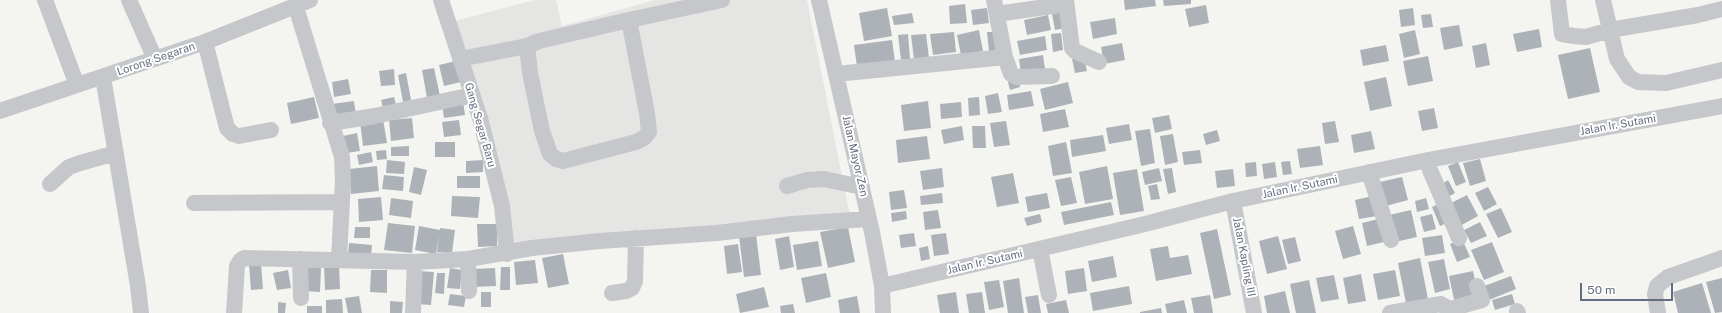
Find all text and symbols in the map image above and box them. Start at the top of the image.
street label: Lorong Segaran [115,39,197,79]
street label: Gang Segar Baru [462,81,498,169]
street label: Jalan Ir. Sutami [1579,112,1657,138]
street label: Jalan Mayor Zen [839,114,871,198]
street label: Jalan Ir. Sutami [1261,173,1339,201]
street label: Jalan Kapling III [1230,216,1258,298]
street label: Jalan Ir. Sutami [946,247,1024,277]
scale bar [1582,275,1675,301]
text: 50 m [1587,283,1615,297]

